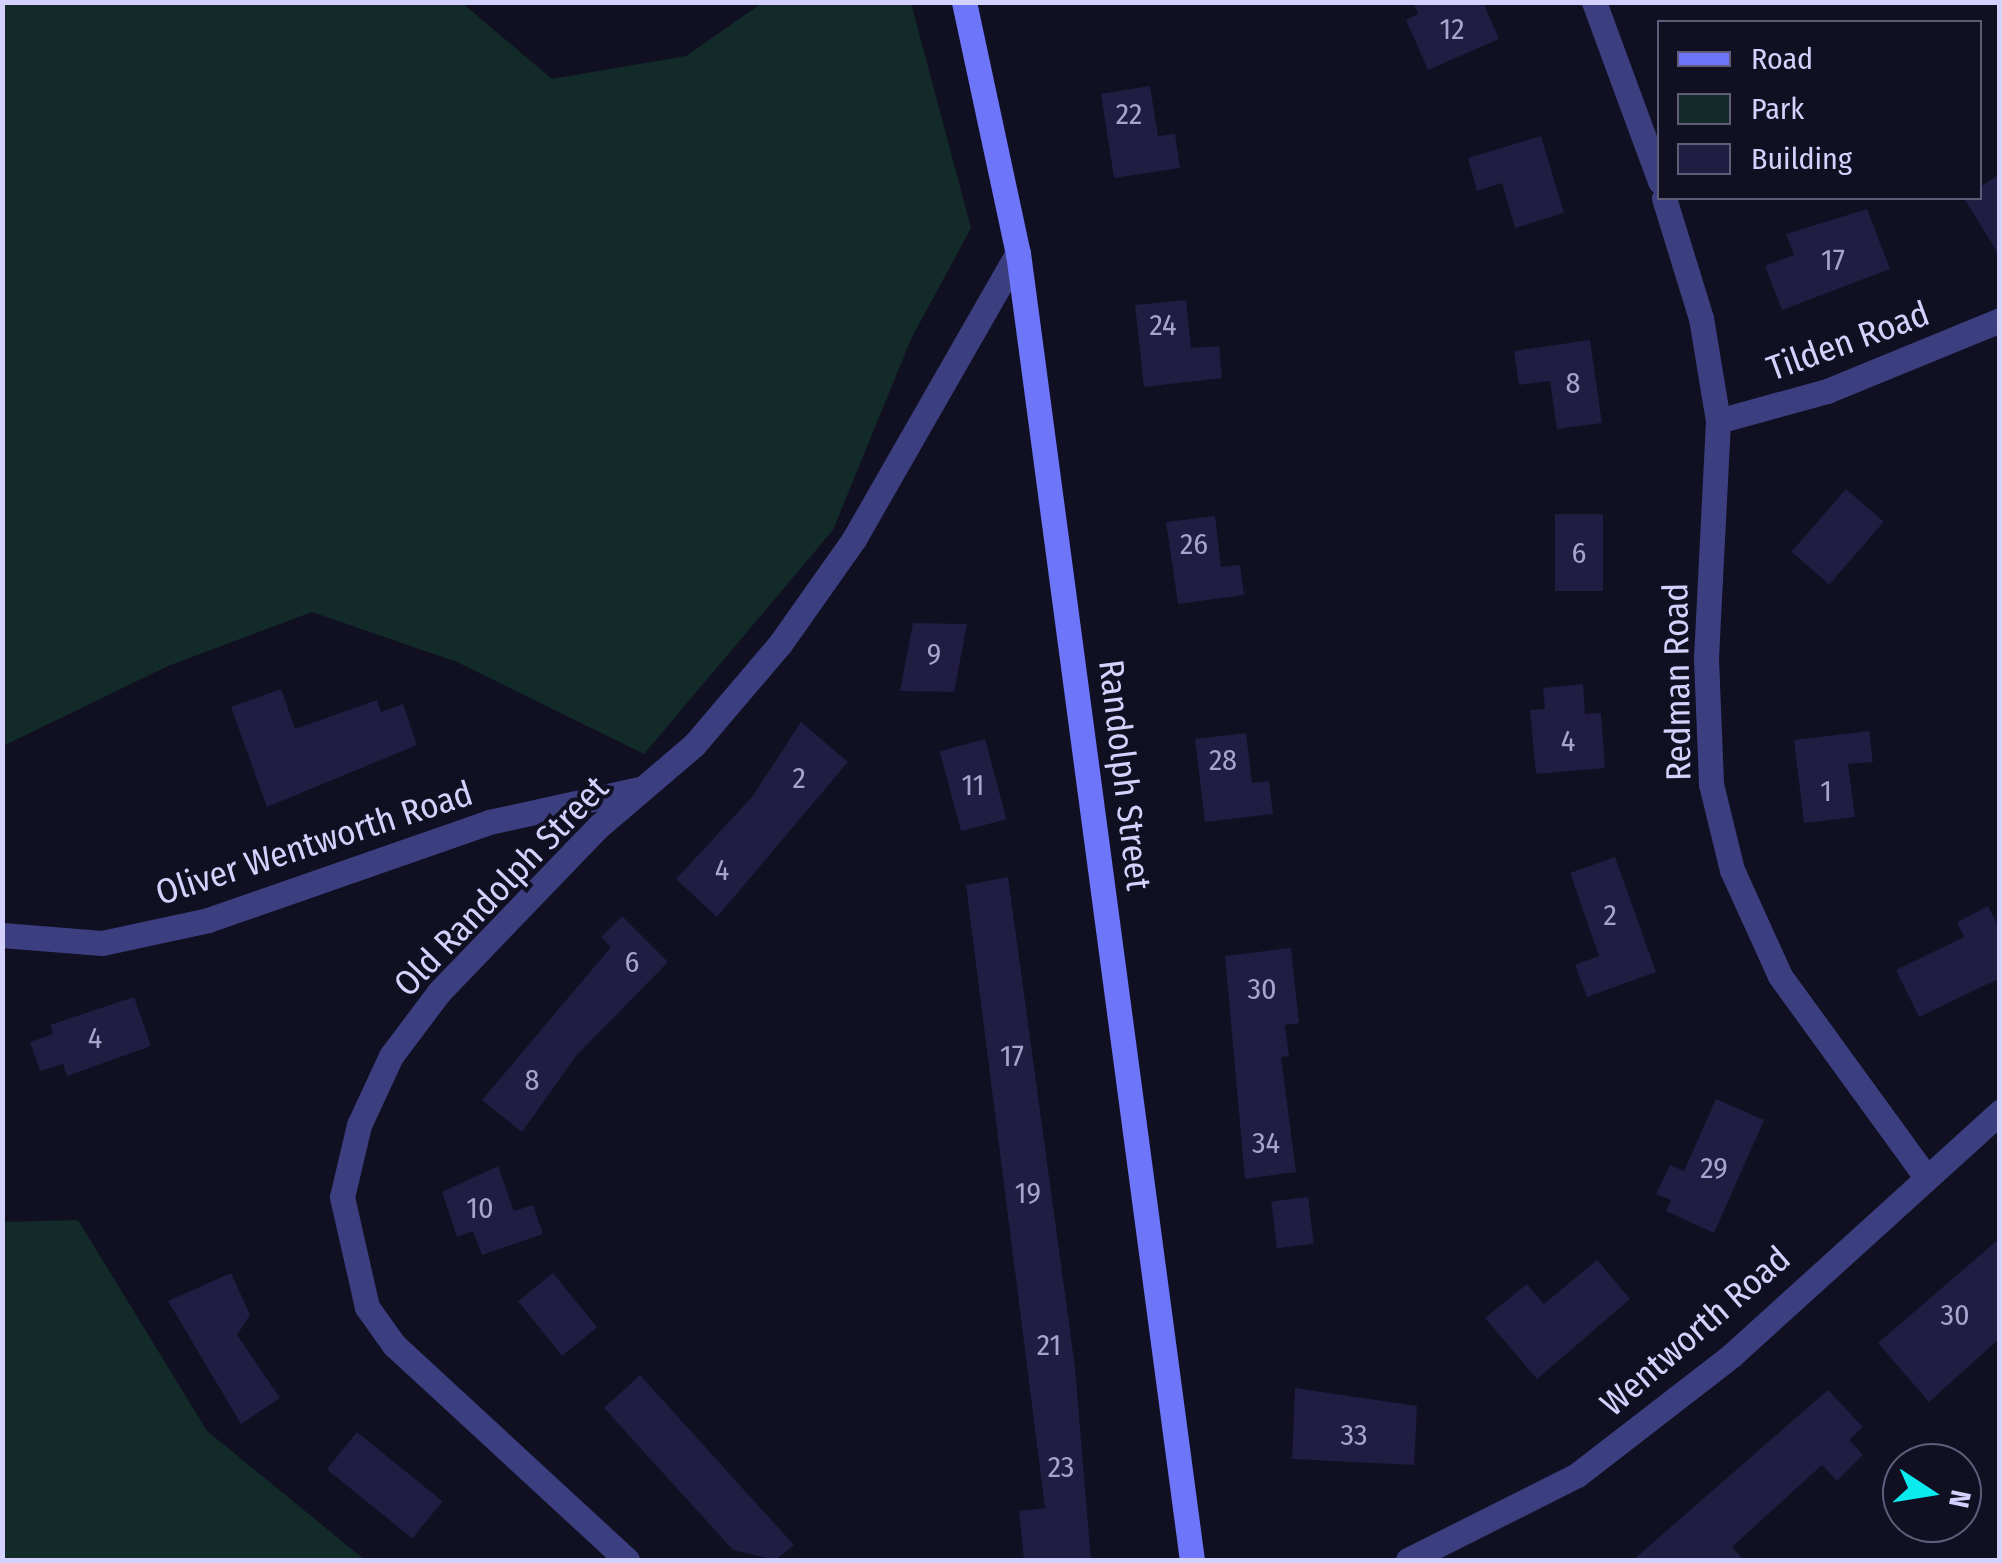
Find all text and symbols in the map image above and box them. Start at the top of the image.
house number: 12 [1440,11,1464,47]
legend [1657,20,1982,200]
text: Road [1751,41,1813,77]
text: Park [1751,91,1804,127]
house number: 22 [1116,96,1142,132]
text: Building [1751,141,1852,177]
house number: 17 [1821,242,1845,278]
street label: Tilden Road [1761,292,1935,390]
house number: 24 [1149,307,1177,343]
house number: 8 [1566,365,1580,401]
house number: 26 [1180,526,1208,562]
house number: 6 [1572,535,1586,571]
street label: Redman Road [1654,583,1700,781]
house number: 9 [927,636,941,672]
street label: Randolph Street [1090,657,1160,893]
house number: 4 [1561,723,1575,759]
house number: 28 [1209,742,1237,778]
house number: 2 [792,760,806,796]
street label: Old Randolph Street [385,767,617,1005]
house number: 11 [962,767,984,803]
street label: Oliver Wentworth Road [150,772,478,914]
house number: 1 [1820,773,1832,809]
house number: 4 [715,852,729,888]
house number: 2 [1603,897,1617,933]
house number: 6 [625,944,639,980]
house number: 30 [1247,971,1277,1007]
house number: 4 [88,1020,102,1056]
house number: 17 [1000,1038,1024,1074]
house number: 8 [525,1062,539,1098]
house number: 34 [1252,1125,1280,1161]
house number: 29 [1700,1150,1728,1186]
house number: 19 [1015,1175,1041,1211]
house number: 10 [466,1190,494,1226]
street label: Wentworth Road [1592,1237,1798,1425]
house number: 30 [1940,1297,1970,1333]
house number: 21 [1037,1327,1061,1363]
house number: 33 [1340,1417,1368,1453]
north arrow [1882,1443,1982,1543]
house number: 23 [1048,1449,1074,1485]
text: N [1942,1487,1978,1511]

